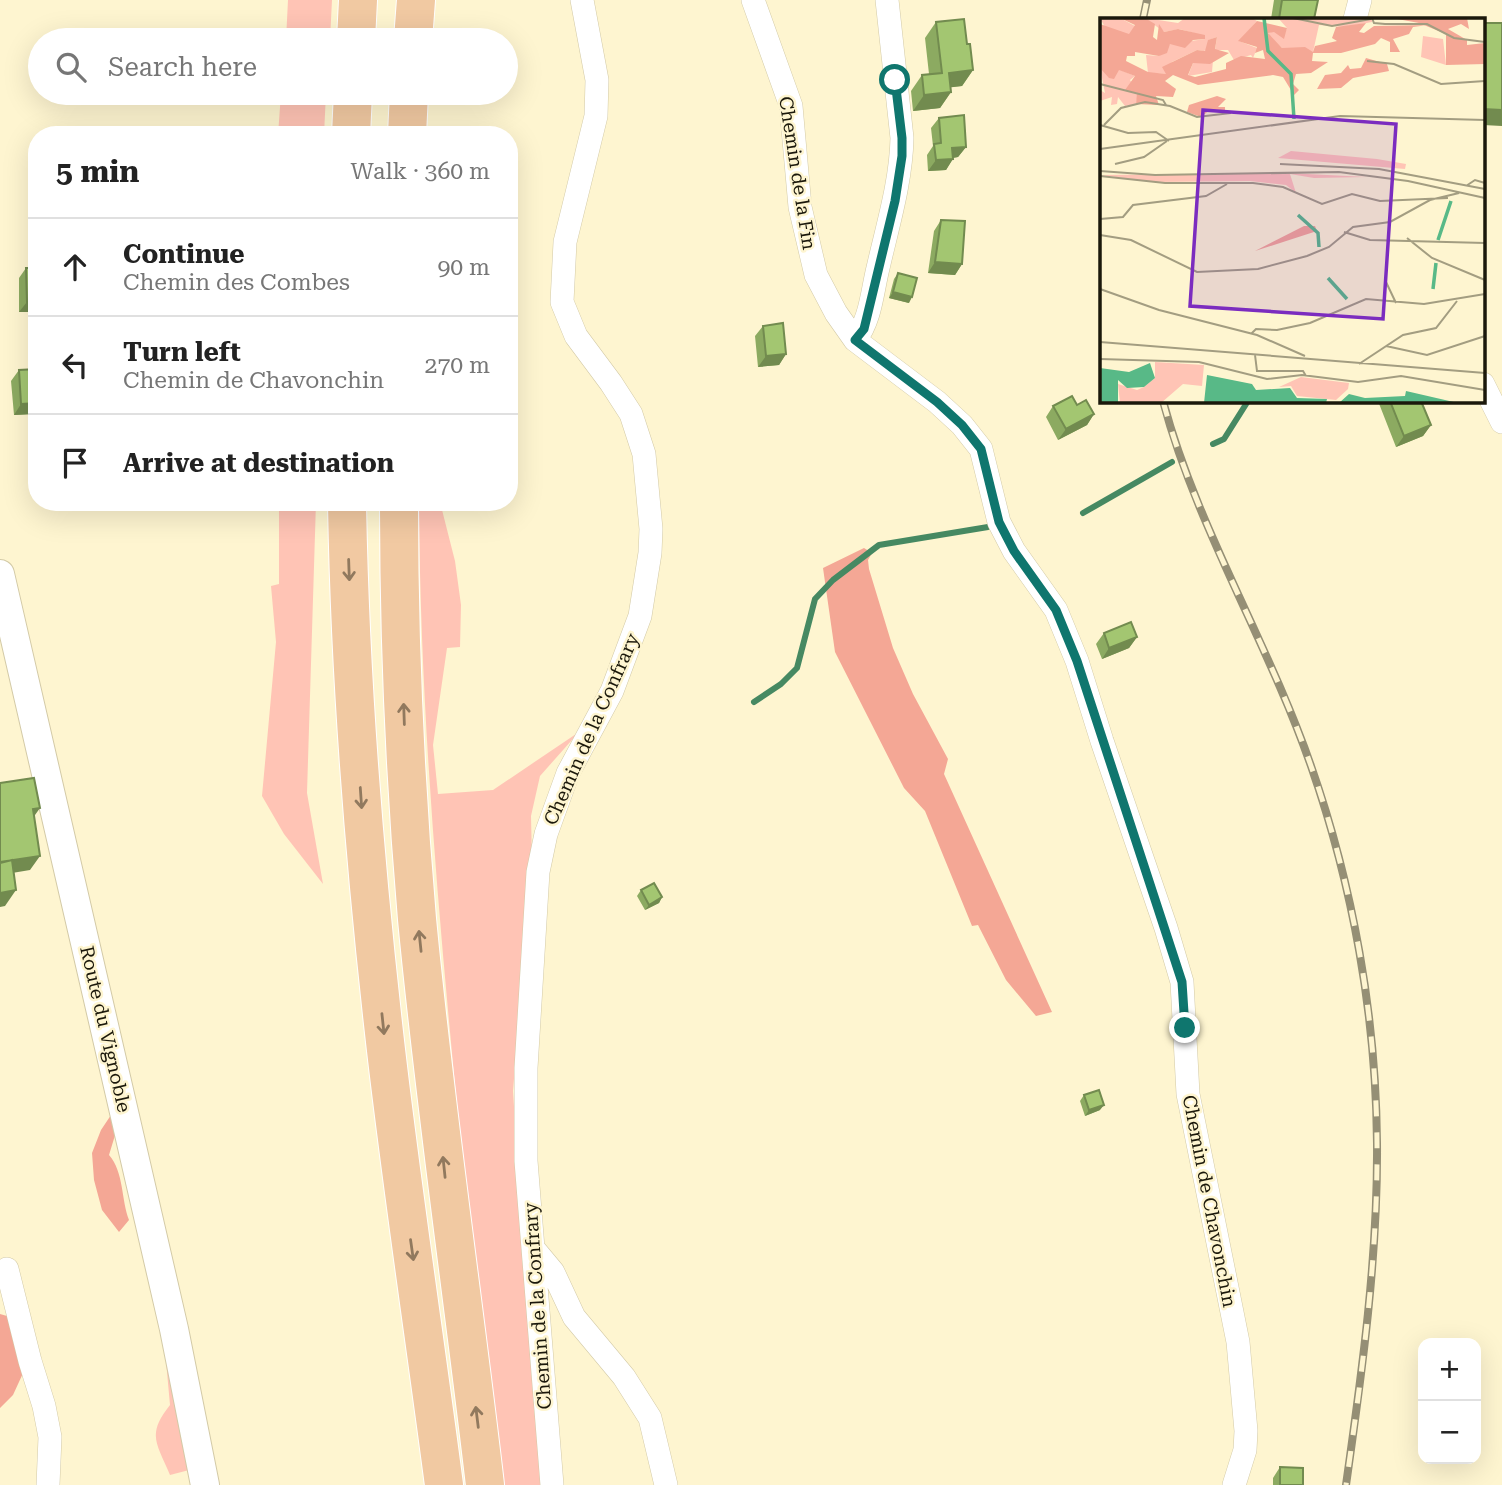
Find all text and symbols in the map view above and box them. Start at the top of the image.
inset map [1100,18,1484,402]
search box [28,28,518,105]
icon: search [52,48,90,86]
text: Search here [108,52,257,82]
route start [879,64,910,95]
street label: Chemin de la Fin [774,95,821,251]
text: 5 min [56,154,139,189]
text: Walk · 360 m [351,158,490,185]
text: Continue [123,239,245,269]
icon: ahead [56,248,94,286]
text: 90 m [437,254,490,281]
text: Chemin des Combes [123,269,350,296]
text: Turn left [123,337,241,367]
icon: left [56,346,94,384]
text: 270 m [425,352,490,379]
text: Chemin de Chavonchin [123,367,384,394]
icon: arrive [56,444,94,482]
text: Arrive at destination [123,448,394,478]
one-way arrow [342,559,356,582]
street label: Chemin de la Confrary [539,629,644,829]
one-way arrow [397,703,411,726]
one-way arrow [355,786,368,809]
one-way arrow [413,930,426,953]
street label: Route du Vignoble [75,944,136,1115]
one-way arrow [377,1012,390,1035]
route end [1169,1012,1200,1043]
street label: Chemin de Chavonchin [1178,1093,1241,1309]
one-way arrow [437,1157,450,1179]
street label: Chemin de la Confrary [519,1201,556,1410]
one-way arrow [406,1238,419,1261]
map controls [1418,1338,1481,1464]
button: + [1418,1338,1481,1401]
button: − [1418,1401,1481,1464]
one-way arrow [470,1406,483,1429]

